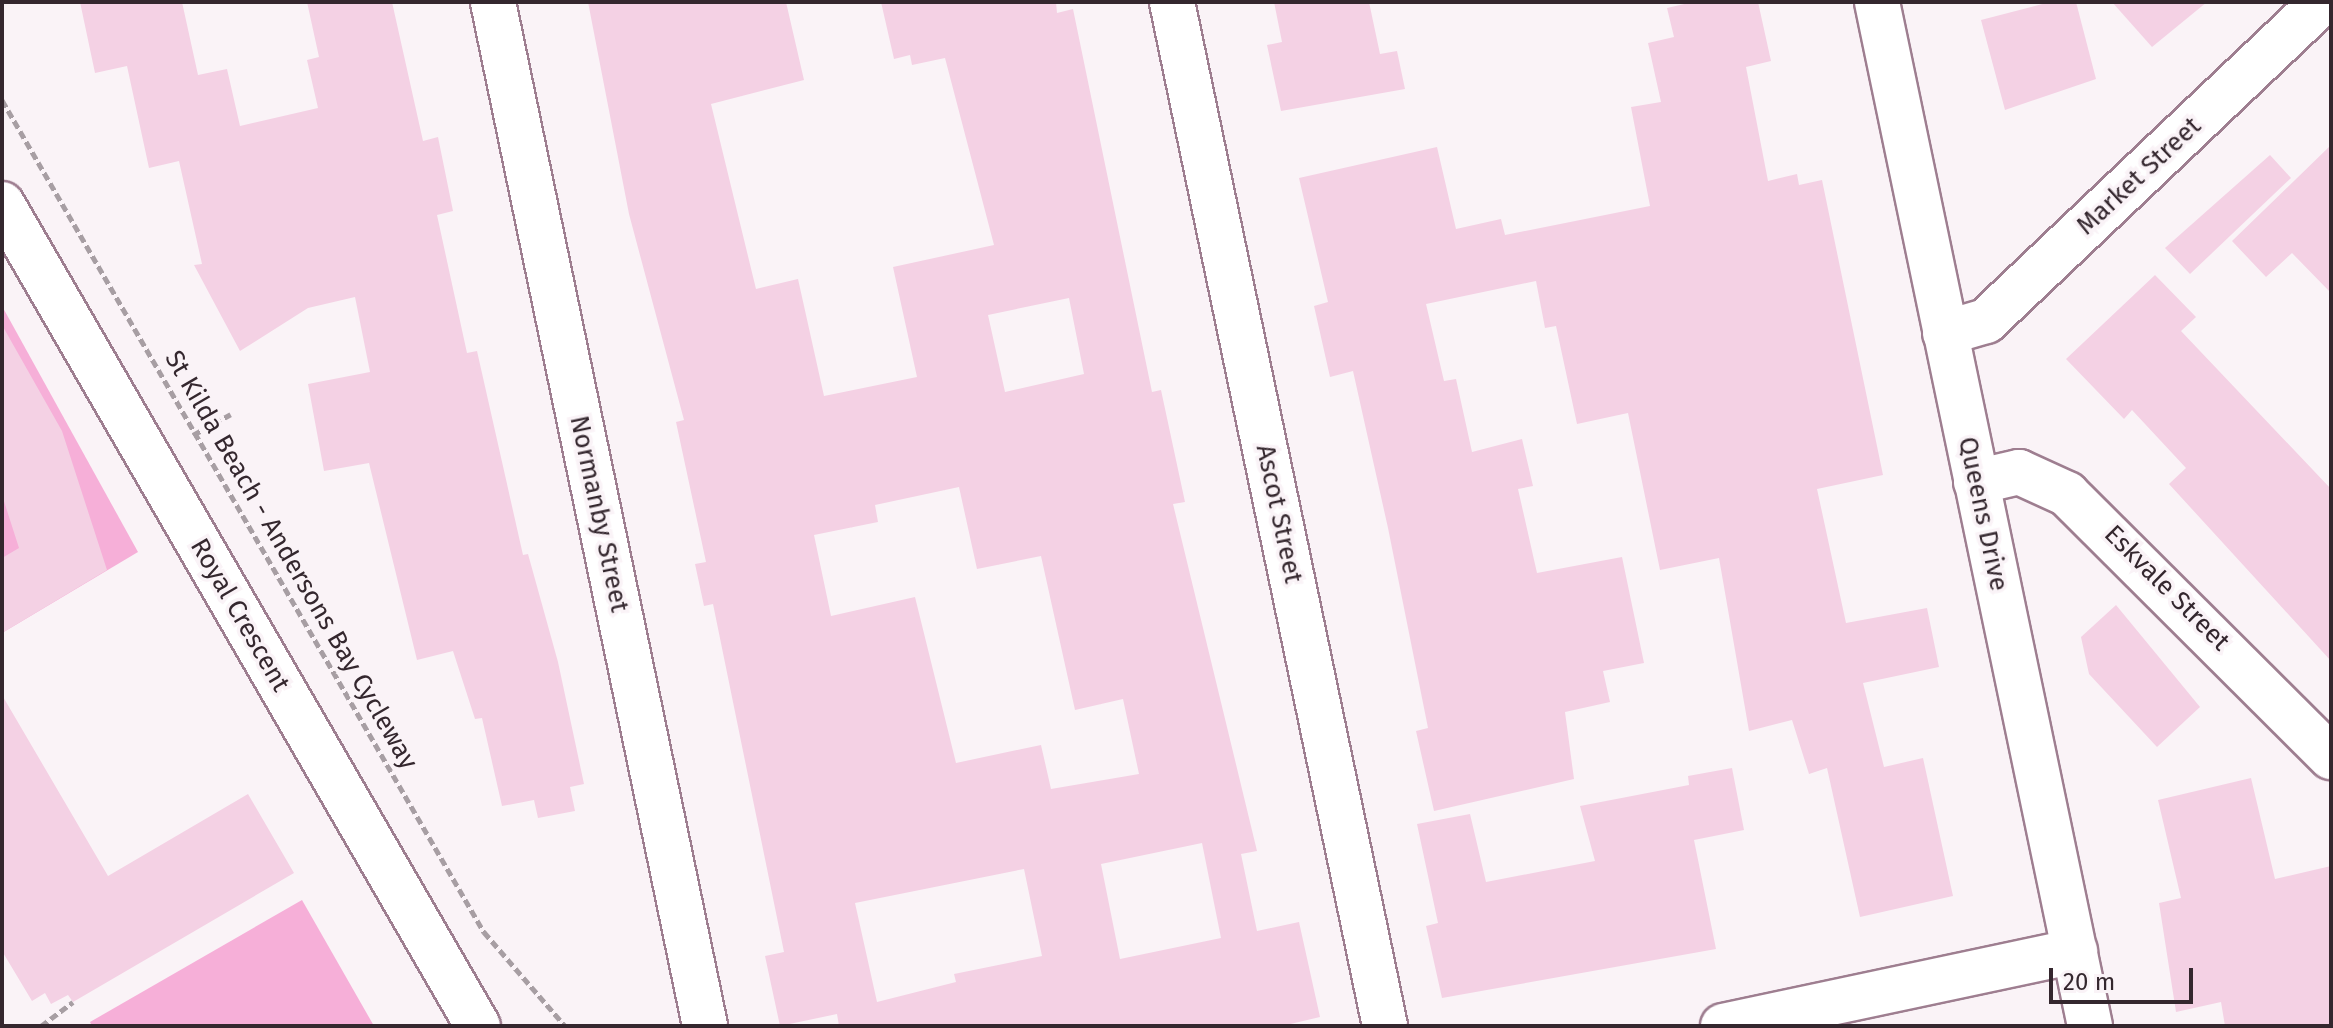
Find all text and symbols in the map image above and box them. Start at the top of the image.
street label: Market Street [2070,111,2208,241]
street label: St Kilda Beach - Andersons Bay Cycleway [158,345,424,775]
street label: Normanby Street [563,413,635,615]
street label: Queens Drive [1951,434,2015,594]
street label: Ascot Street [1249,442,1309,586]
street label: Eskvale Street [2098,519,2236,657]
street label: Royal Crescent [184,533,296,697]
scale bar [2053,952,2197,1002]
text: 20 m [2063,968,2115,996]

